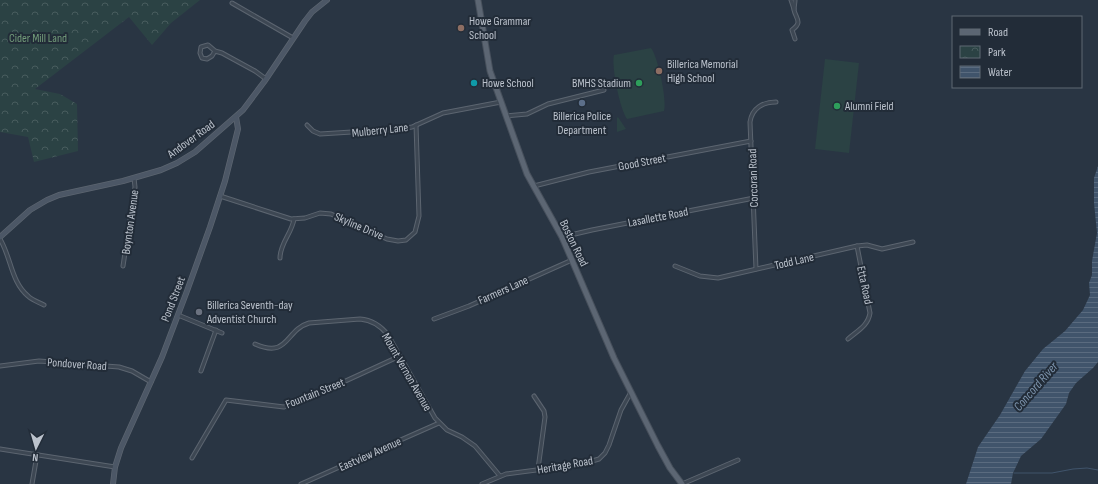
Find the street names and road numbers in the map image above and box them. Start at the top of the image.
street label: Andover Road [164,117,218,162]
street label: Mulberry Lane [351,120,409,141]
street label: Corcoran Road [745,148,762,208]
street label: Good Street [617,150,668,174]
street label: Boynton Avenue [119,189,142,255]
street label: Lasallette Road [627,204,690,231]
street label: Skyline Drive [332,209,386,244]
street label: Boston Road [556,217,591,269]
street label: Todd Lane [773,250,815,273]
street label: Etta Road [853,265,876,306]
street label: Farmers Lane [476,273,531,308]
street label: Pond Street [158,274,189,324]
street label: Mount Vernon Avenue [378,331,435,414]
street label: Pondover Road [47,355,107,374]
street label: Fountain Street [283,375,347,412]
street label: Eastview Avenue [337,434,404,475]
street label: Heritage Road [536,453,594,478]

